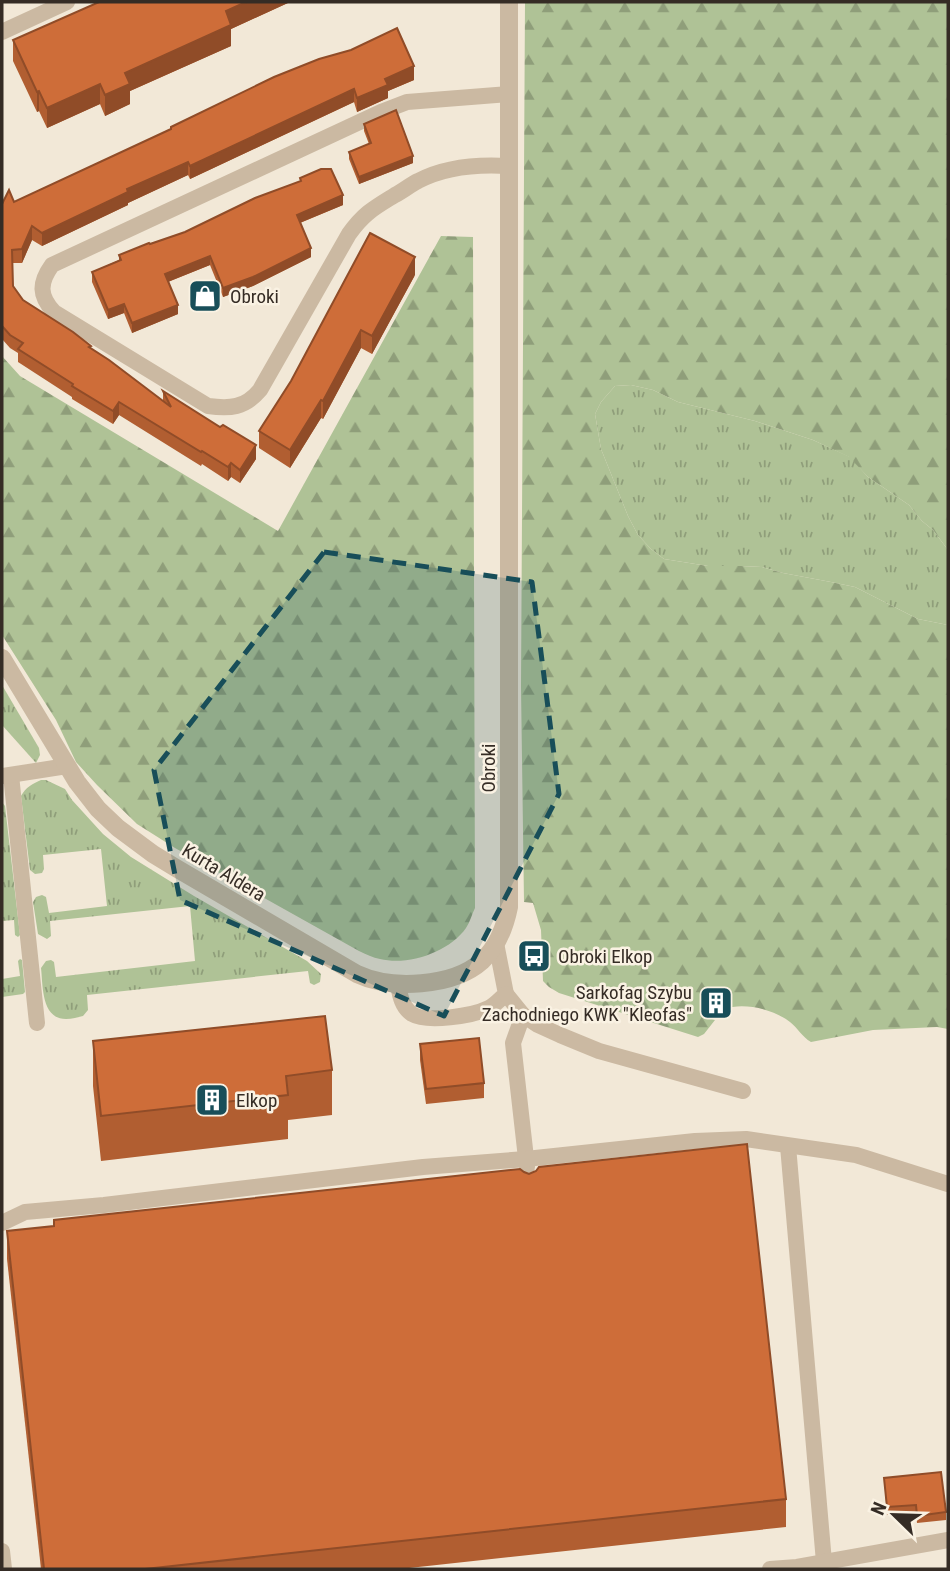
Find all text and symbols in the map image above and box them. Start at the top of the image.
shop icon: Obroki [186,277,224,315]
place label: Obroki [230,285,279,308]
street label: Obroki [477,744,500,792]
street label: Kurta Aldera [178,839,269,906]
bus stop icon: Obroki Elkop [515,937,553,975]
place label: Obroki Elkop [558,945,653,968]
place label: Sarkofag Szybu Zachodniego KWK "Kleofas" [482,981,692,1026]
building icon: Sarkofag Szybu Zachodniego KWK "Kleofas" [697,984,735,1022]
building icon: Elkop [193,1081,231,1119]
place label: Elkop [236,1089,277,1112]
north arrow [859,1480,929,1550]
text: N [866,1499,892,1518]

